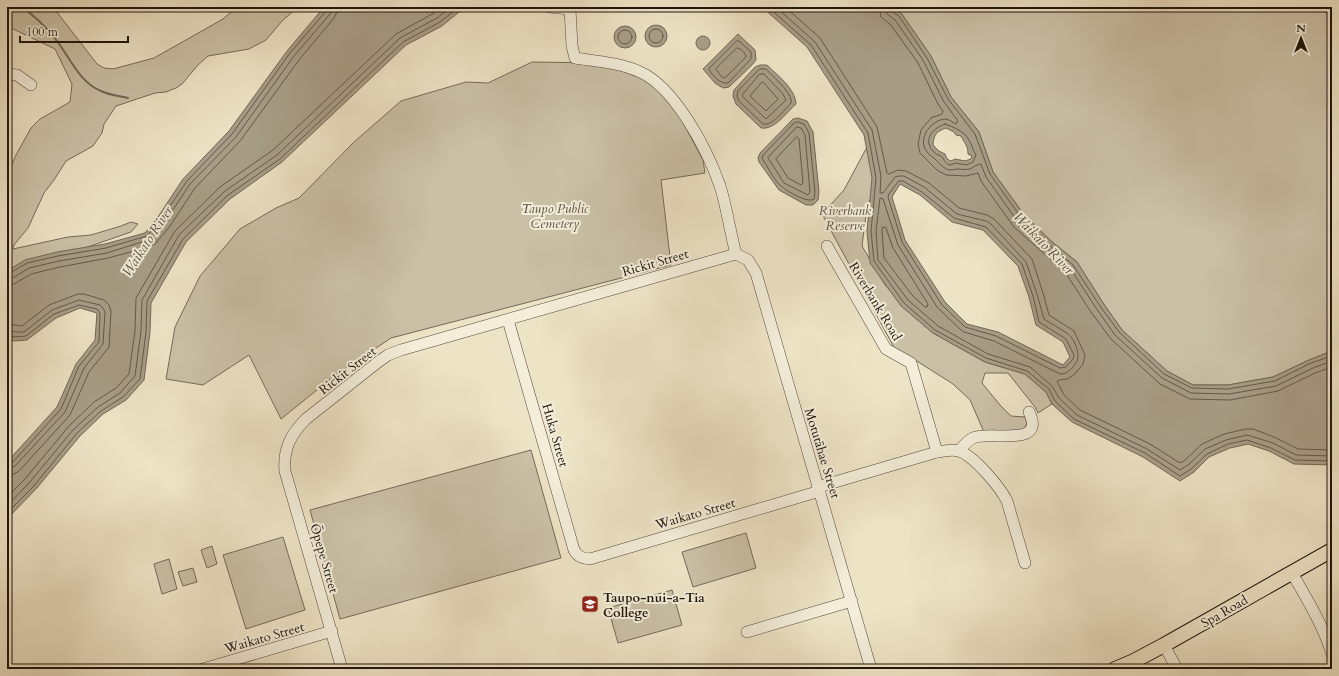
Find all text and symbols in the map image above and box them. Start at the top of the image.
scale bar [20,18,128,44]
north arrow [1281,18,1321,58]
text: N [1296,21,1306,36]
text: 100 m [26,24,59,40]
park label: Taupo Public Cemetery [522,200,589,233]
water label: Waikato River [118,202,177,280]
park label: Riverbank Reserve [819,202,872,235]
water label: Waikato River [1009,208,1079,279]
street label: Rickit Street [620,245,690,281]
street label: Riverbank Road [845,259,906,344]
street label: Rickit Street [315,343,380,399]
street label: Huka Street [537,401,573,469]
street label: Motutāhae Street [800,406,844,501]
street label: Waikato Street [652,494,737,534]
street label: Ōpepe Street [306,521,343,595]
place label: Taupo-nui-a-Tia College [603,589,705,622]
street label: Spa Road [1198,591,1251,632]
school or university icon: Taupo-nui-a-Tia College [580,594,600,614]
street label: Waikato Street [221,618,306,658]

